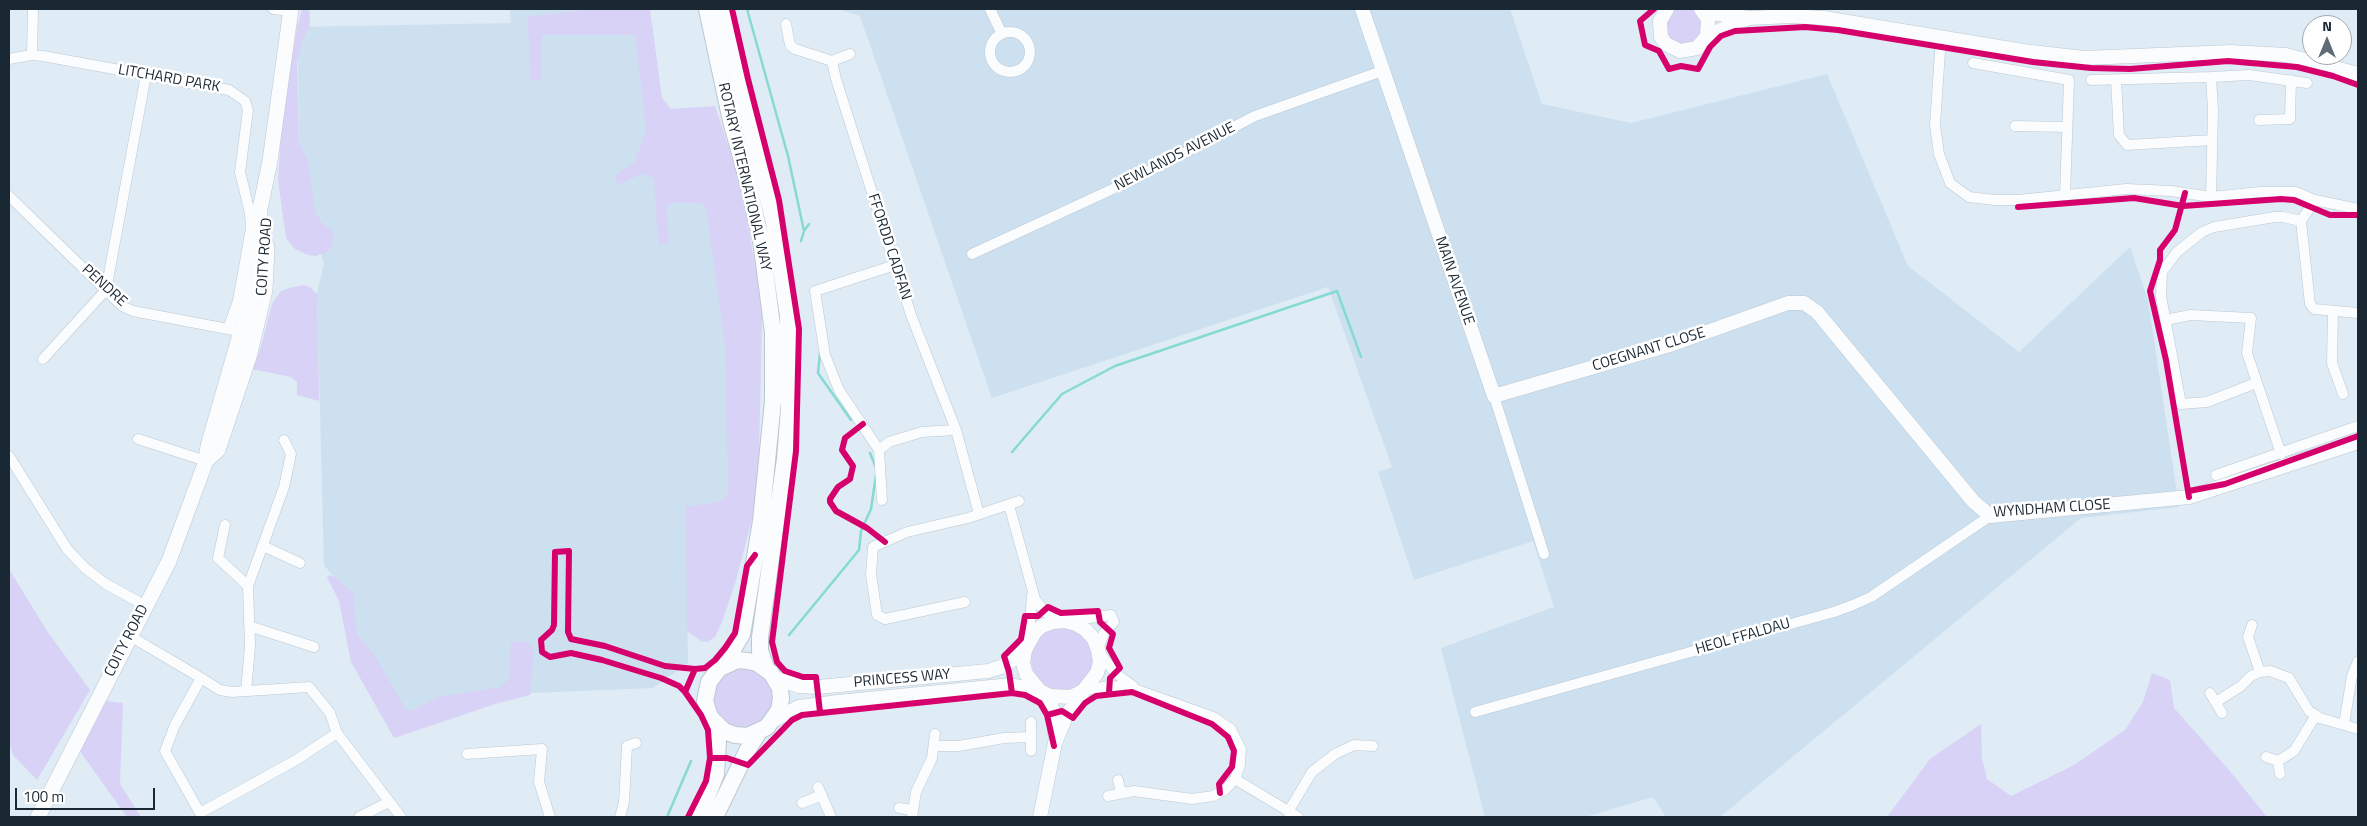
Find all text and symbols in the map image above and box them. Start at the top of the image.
north arrow [2302,15,2352,65]
text: N [2322,15,2332,36]
street label: LITCHARD PARK [117,61,221,97]
street label: ROTARY INTERNATIONAL WAY [714,81,774,273]
street label: NEWLANDS AVENUE [1112,119,1238,195]
street label: FFORDD CADFAN [863,192,915,302]
street label: COITY ROAD [253,217,277,297]
street label: MAIN AVENUE [1430,234,1478,328]
street label: PENDRE [78,261,130,311]
street label: COEGNANT CLOSE [1590,324,1708,376]
street label: WYNDHAM CLOSE [1993,496,2111,522]
street label: COITY ROAD [101,602,153,680]
street label: HEOL FFALDAU [1693,615,1793,659]
street label: PRINCESS WAY [853,666,951,692]
scale bar [18,778,158,810]
text: 100 m [23,785,64,808]

